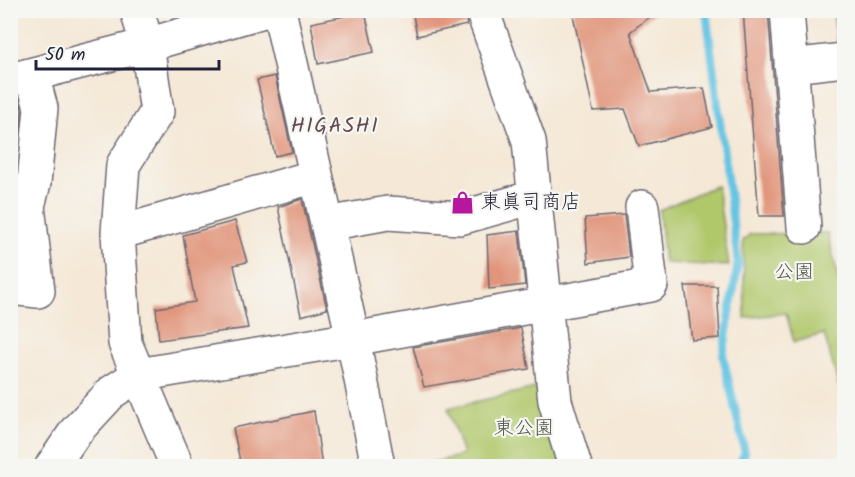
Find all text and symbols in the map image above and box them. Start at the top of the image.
scale bar [36,33,219,71]
text: 50 m [45,41,85,70]
district label: HIGASHI [291,110,379,143]
place label: 東眞司商店 [481,187,581,219]
shop icon: 東眞司商店 [450,190,476,216]
park label: 公園 [774,257,814,289]
park label: 東公園 [494,413,554,445]

